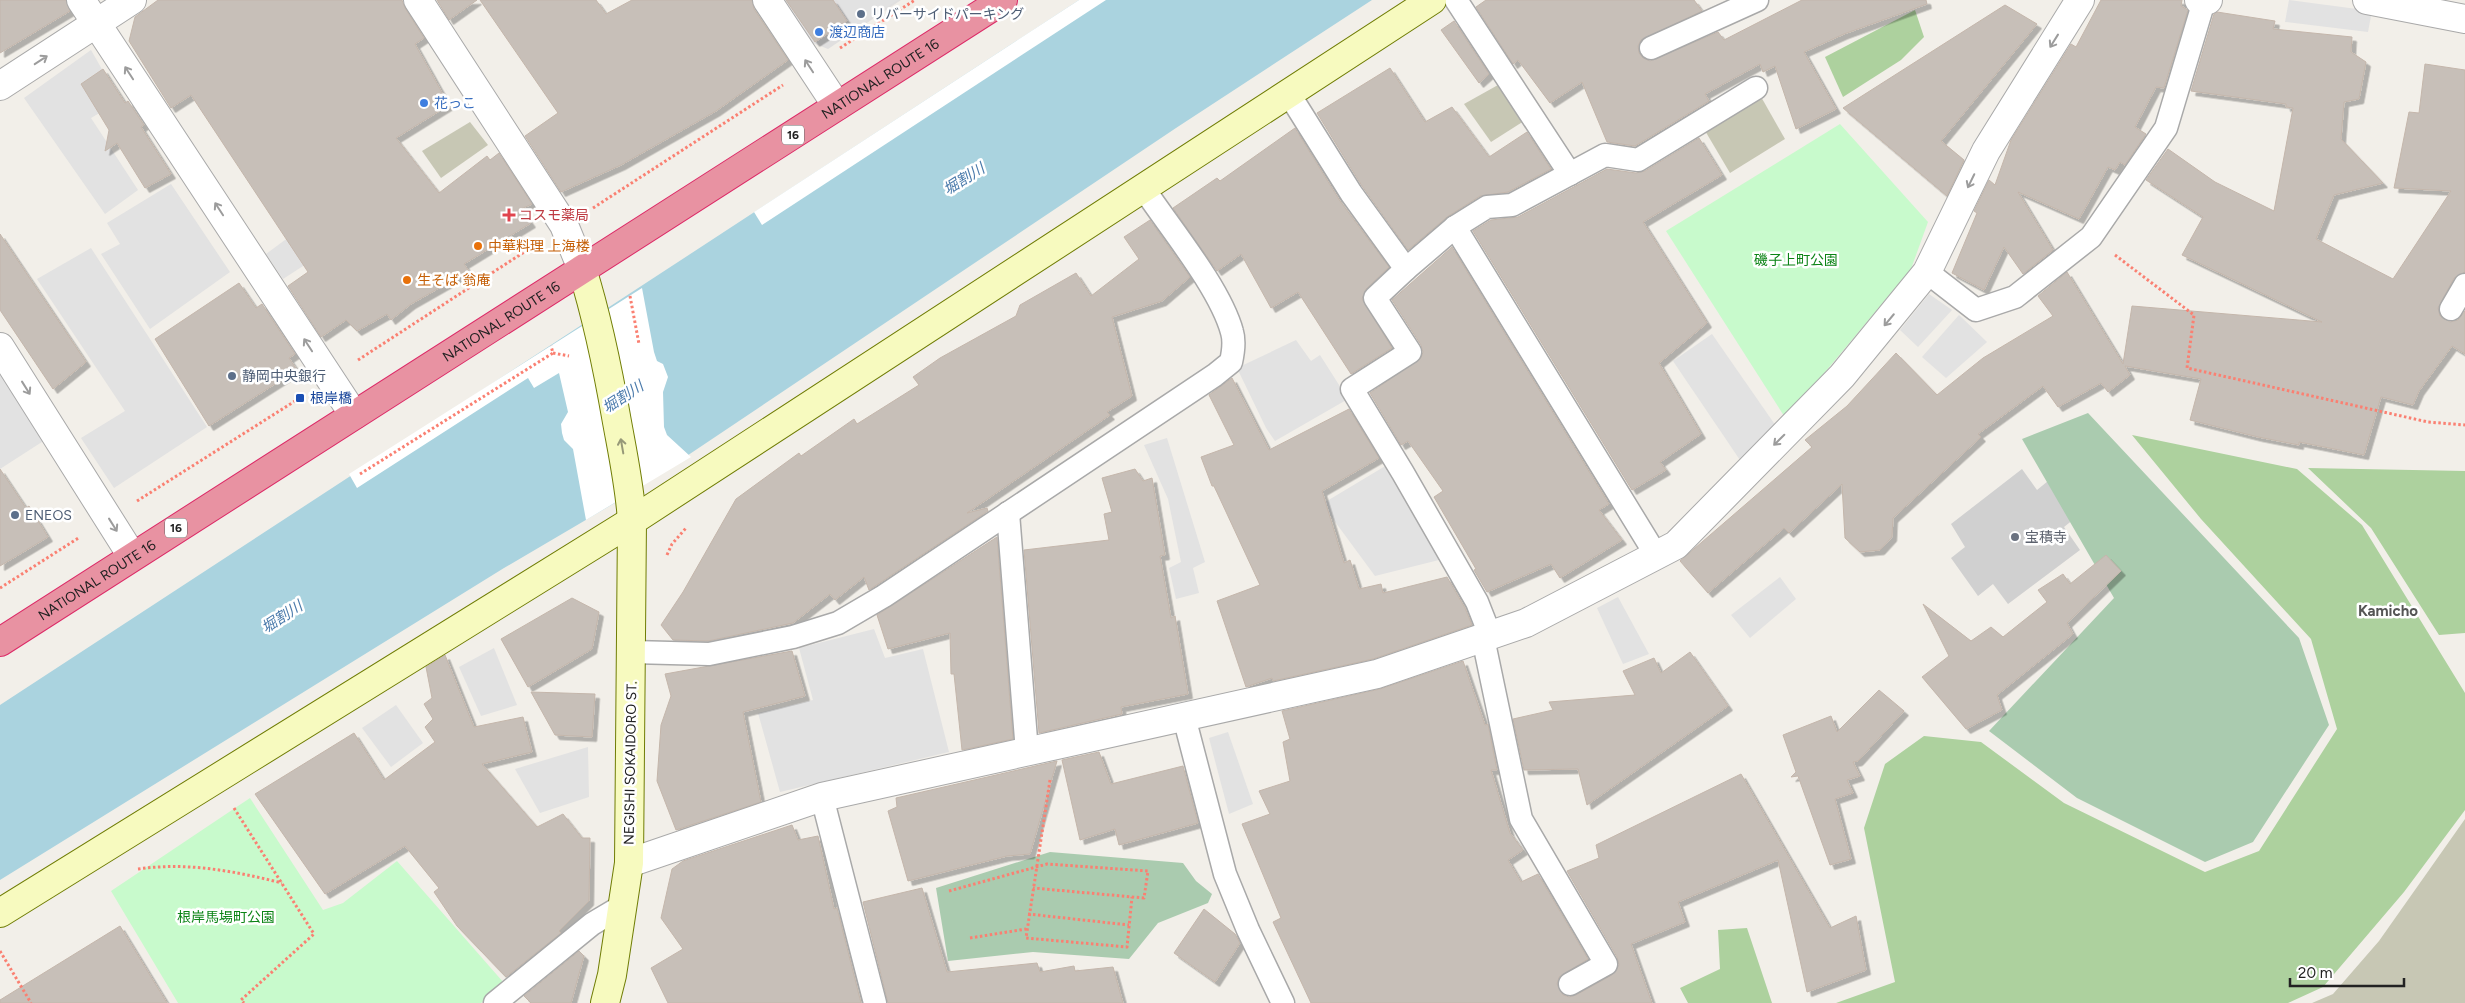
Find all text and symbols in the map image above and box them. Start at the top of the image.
place label: リバーサイドパーキング [871,6,1024,23]
marker: リバーサイドパーキング [855,8,867,20]
place label: 渡辺商店 [829,24,885,41]
marker: 渡辺商店 [813,26,825,38]
one-way arrow [2049,34,2059,48]
street label: NATIONAL ROUTE 16 [818,35,942,123]
one-way arrow [33,54,47,64]
one-way arrow [804,59,814,73]
one-way arrow [124,67,134,81]
place label: 花っこ [434,95,476,112]
marker: 花っこ [418,97,430,109]
road number: 16 [782,126,804,144]
water label: 堀割川 [940,158,990,199]
one-way arrow [1966,173,1975,188]
one-way arrow [213,203,223,217]
place label: コスモ薬局 [519,207,589,224]
marker: コスモ薬局 [503,209,515,221]
place label: 中華料理 上海楼 [488,238,590,255]
marker: 中華料理 上海楼 [472,240,484,252]
park label: 磯子上町公園 [1754,252,1838,269]
place label: 生そば 翁庵 [417,272,490,289]
marker: 生そば 翁庵 [401,274,413,286]
street label: NATIONAL ROUTE 16 [439,278,563,366]
one-way arrow [1883,314,1895,327]
one-way arrow [303,338,313,352]
place label: 静岡中央銀行 [242,368,326,385]
marker: 静岡中央銀行 [226,370,238,382]
water label: 堀割川 [599,376,648,417]
one-way arrow [21,381,31,395]
place label: 根岸橋 [310,390,352,407]
marker: 根岸橋 [294,392,306,404]
one-way arrow [1773,434,1785,446]
one-way arrow [616,438,626,454]
place label: ENEOS [25,507,72,524]
marker: ENEOS [9,509,21,521]
one-way arrow [108,518,118,532]
road number: 16 [165,518,187,538]
place label: 宝積寺 [2025,529,2067,546]
marker: 宝積寺 [2009,531,2021,543]
street label: NATIONAL ROUTE 16 [35,536,159,624]
water label: 堀割川 [258,596,307,637]
district label: Kamicho [2358,602,2418,620]
street label: NEGISHI SOKAIDORO ST. [621,681,640,845]
park label: 根岸馬場町公園 [177,909,275,926]
scale bar [2290,956,2404,988]
text: 20 m [2298,964,2332,982]

